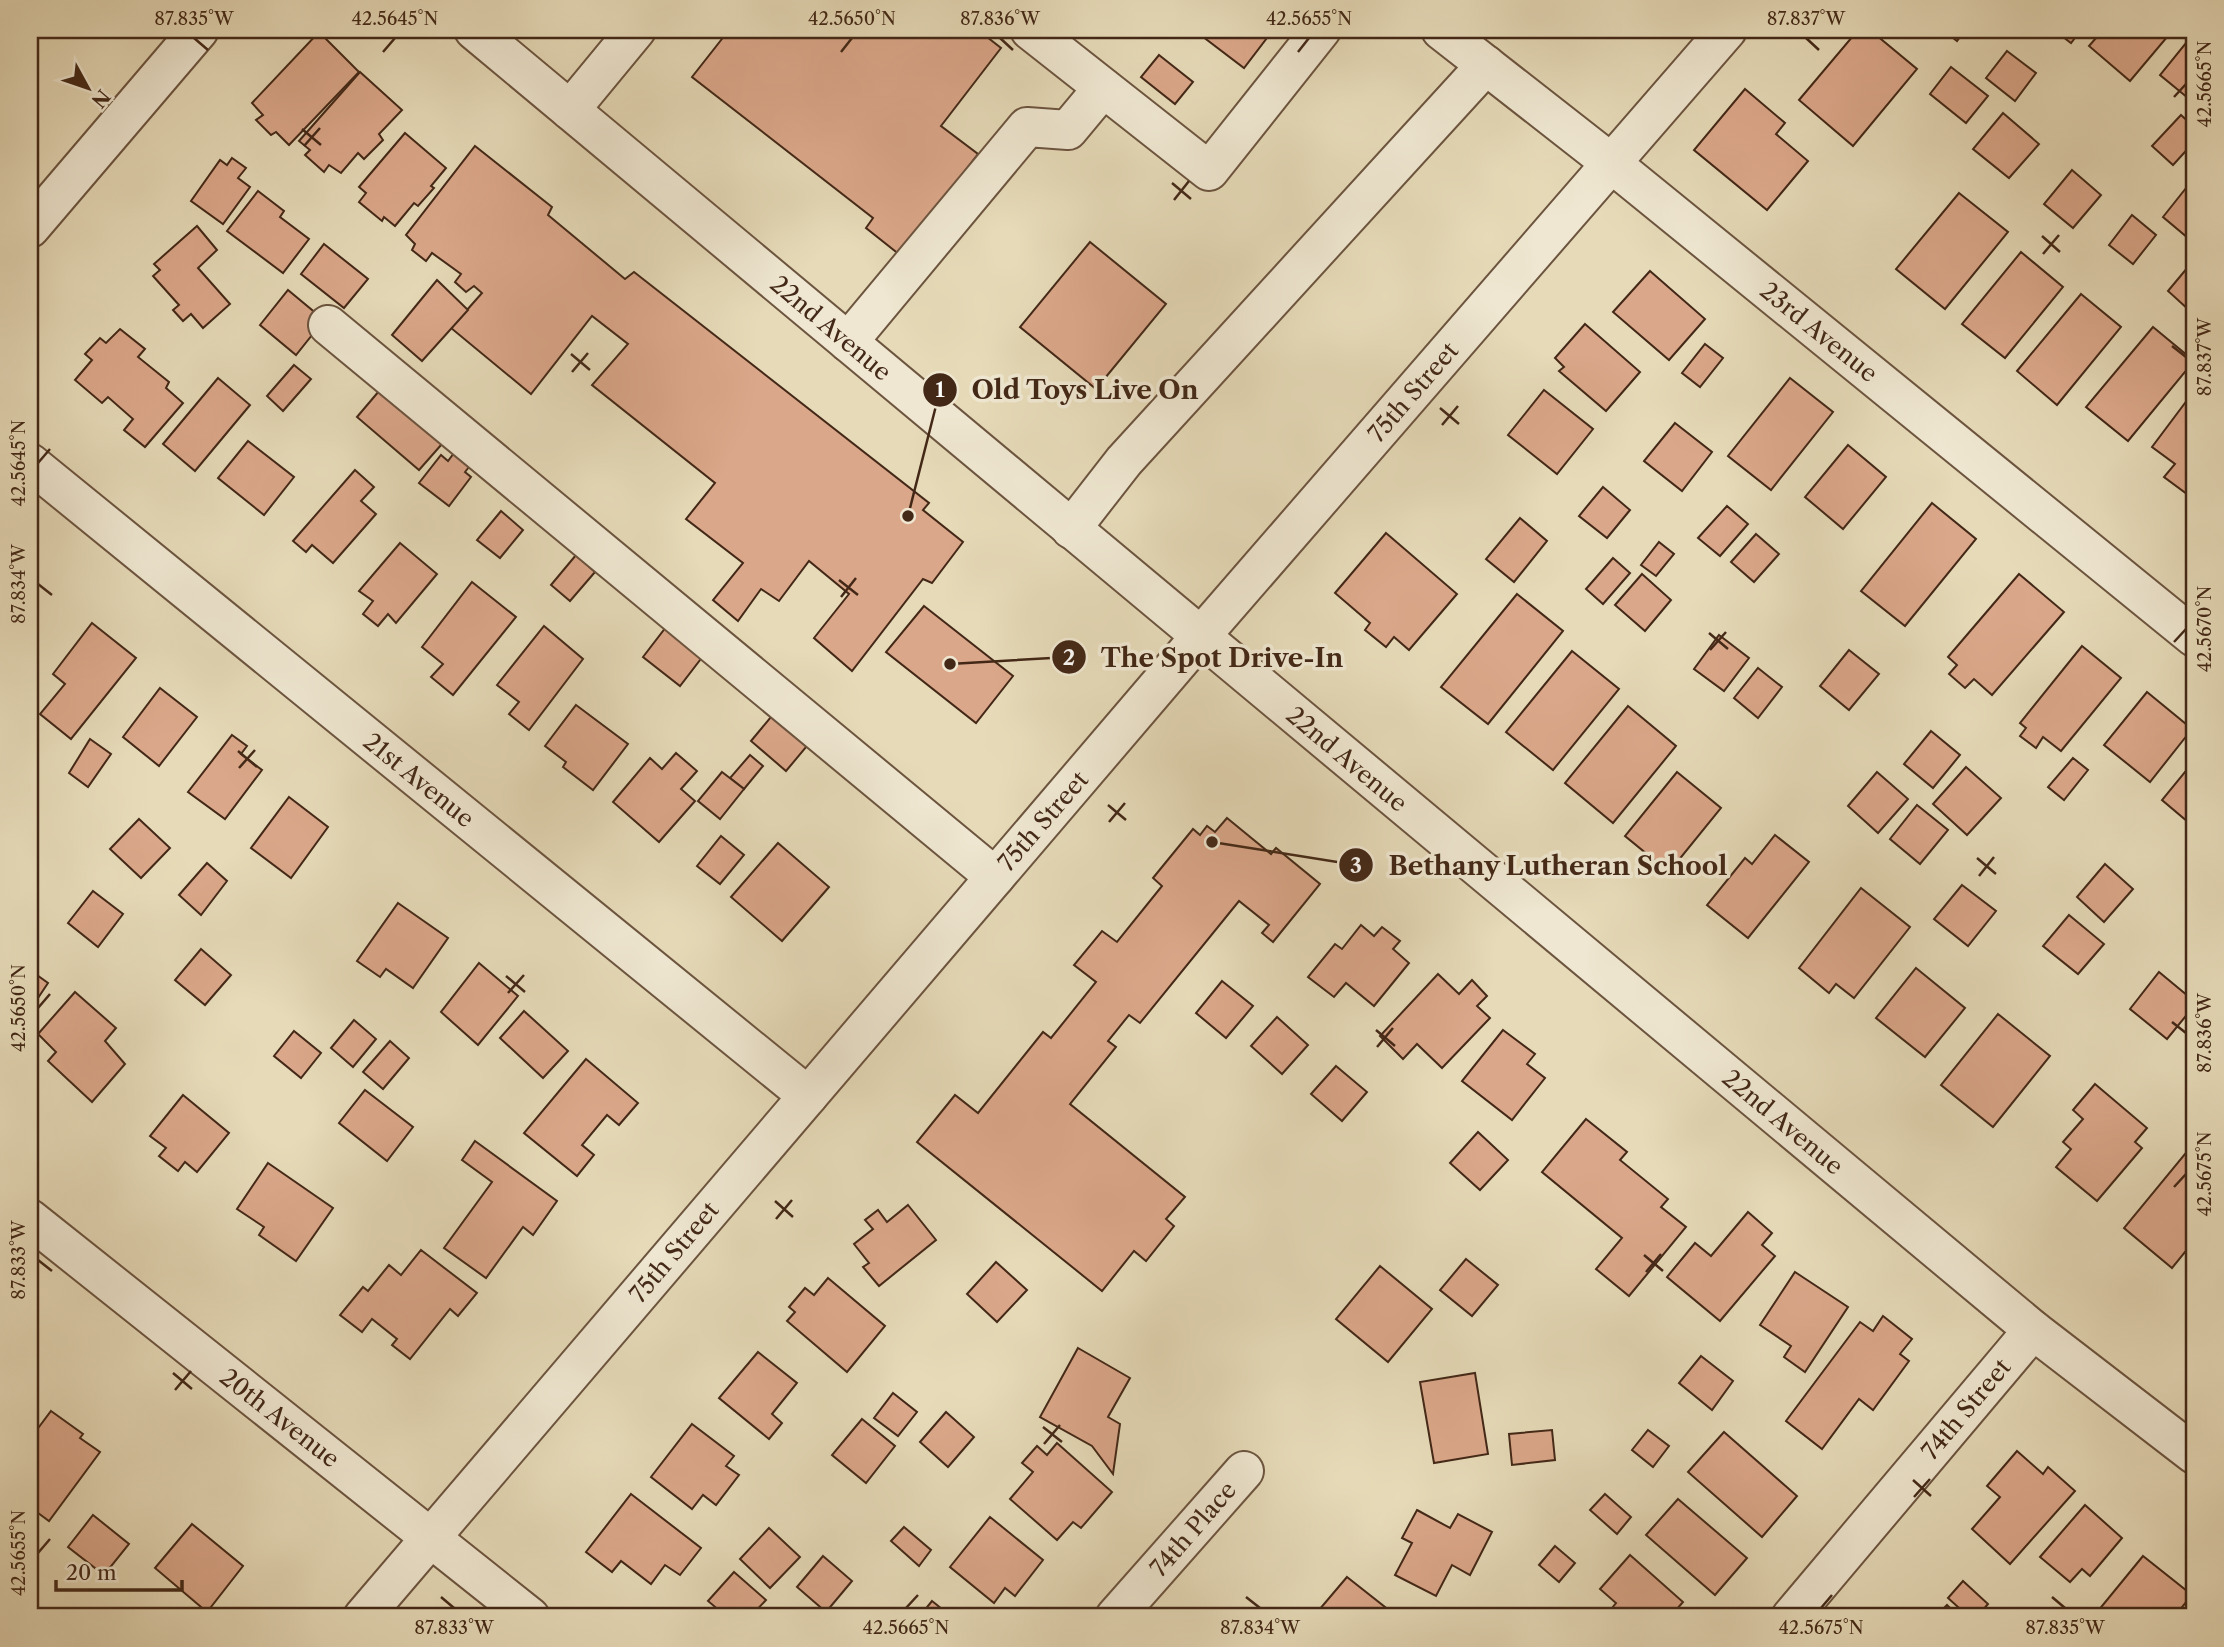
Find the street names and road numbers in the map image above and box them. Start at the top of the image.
street label: 22nd Avenue [765,269,897,387]
street label: 23rd Avenue [1755,276,1883,388]
street label: 75th Street [1362,336,1465,448]
street label: 22nd Avenue [1281,700,1413,818]
street label: 21st Avenue [358,727,480,833]
street label: 75th Street [992,765,1095,877]
street label: 22nd Avenue [1717,1063,1849,1181]
street label: 75th Street [623,1195,725,1308]
street label: 74th Street [1915,1352,2017,1465]
street label: 20th Avenue [215,1362,345,1474]
street label: 74th Place [1144,1476,1242,1582]

